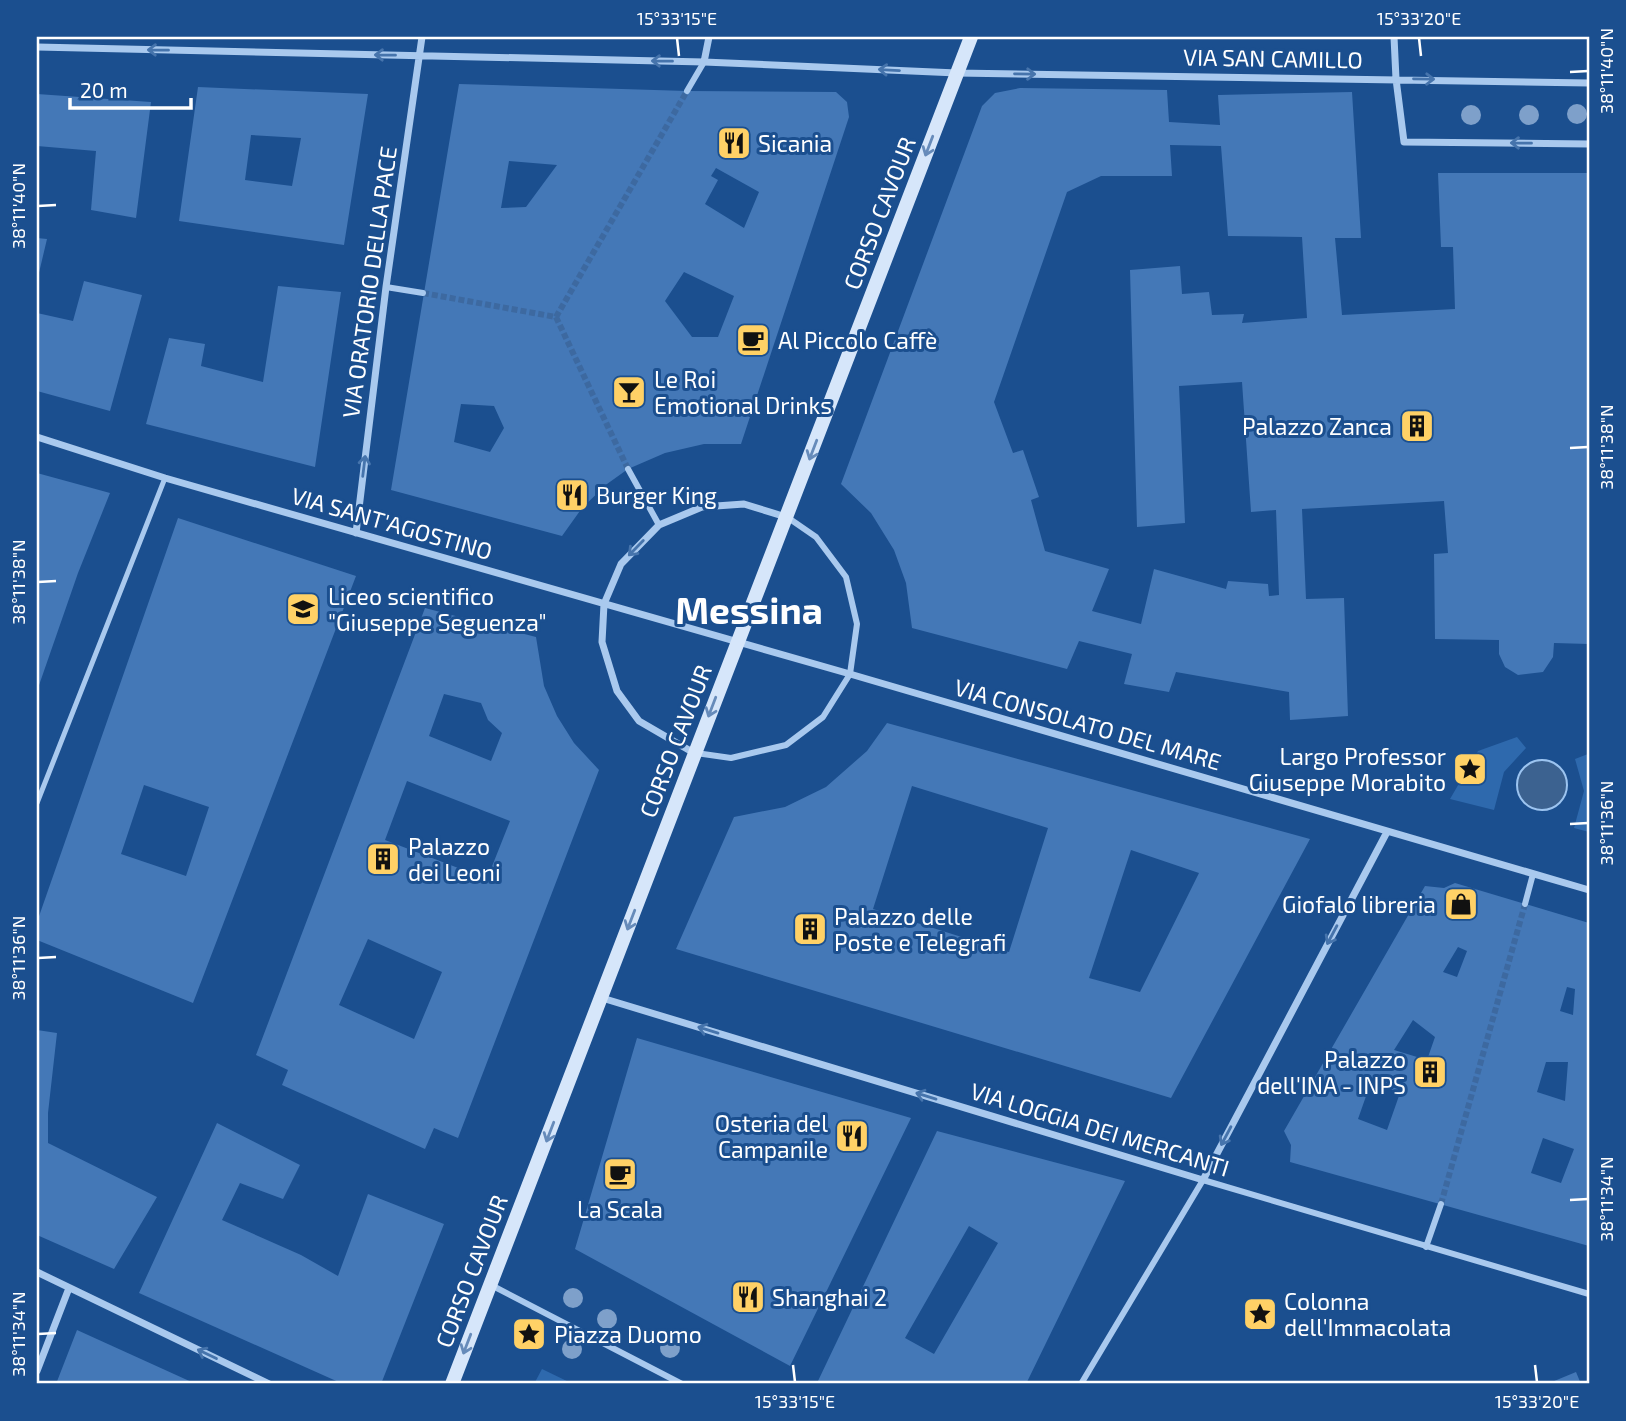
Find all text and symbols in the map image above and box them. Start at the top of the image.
text: 15°33'15"E [637,7,717,29]
text: 15°33'20"E [1377,7,1461,29]
text: 38°11'40"N [1595,28,1617,114]
street label: VIA SAN CAMILLO [1183,42,1363,74]
one-way arrow [147,43,170,56]
one-way arrow [374,48,397,61]
one-way arrow [650,54,673,67]
one-way arrow [878,64,901,77]
scale bar [70,66,191,110]
one-way arrow [1014,67,1037,81]
one-way arrow [1413,73,1436,86]
text: 20 m [80,77,128,102]
restaurant icon: Sicania [715,124,753,162]
place label: Sicania [758,129,832,157]
street label: CORSO CAVOUR [837,133,921,293]
one-way arrow [922,135,935,157]
one-way arrow [1510,136,1533,150]
street label: VIA ORATORIO DELLA PACE [336,144,402,420]
text: 38°11'40"N [7,163,29,249]
cafe icon: Al Piccolo Caffè [734,321,772,359]
place label: Al Piccolo Caffè [778,326,937,354]
place label: Le Roi Emotional Drinks [654,365,832,419]
bar icon: Le Roi Emotional Drinks [610,373,648,411]
text: 38°11'38"N [1595,404,1617,490]
building icon: Palazzo Zanca [1398,407,1436,445]
place label: Palazzo Zanca [1242,412,1392,440]
one-way arrow [805,439,818,461]
one-way arrow [358,455,371,477]
restaurant icon: Burger King [553,476,591,514]
street label: VIA SANT'AGOSTINO [288,481,496,565]
place label: Burger King [596,481,717,509]
text: 38°11'38"N [7,539,29,625]
one-way arrow [628,539,645,556]
place label: Liceo scientifico "Giuseppe Seguenza" [328,582,547,636]
district label: Messina [675,587,823,631]
school or university icon: Liceo scientifico "Giuseppe Seguenza" [284,590,322,628]
street label: CORSO CAVOUR [633,661,717,821]
street label: VIA CONSOLATO DEL MARE [951,672,1225,776]
one-way arrow [705,696,718,718]
place label: Largo Professor Giuseppe Morabito [1249,742,1446,796]
place icon: Largo Professor Giuseppe Morabito [1451,750,1489,788]
text: 38°11'36"N [1595,781,1617,865]
place label: Palazzo dei Leoni [408,832,501,886]
building icon: Palazzo dei Leoni [364,840,402,878]
shop icon: Giofalo libreria [1442,885,1480,923]
place label: Giofalo libreria [1282,890,1436,918]
place label: Palazzo delle Poste e Telegrafi [834,902,1006,956]
one-way arrow [624,908,637,930]
building icon: Palazzo delle Poste e Telegrafi [791,910,829,948]
text: 38°11'36"N [7,916,29,1000]
one-way arrow [1325,925,1339,945]
one-way arrow [698,1023,720,1036]
place label: Palazzo dell'INA - INPS [1257,1045,1406,1099]
building icon: Palazzo dell'INA - INPS [1411,1053,1449,1091]
street label: VIA LOGGIA DEI MERCANTI [967,1076,1233,1182]
one-way arrow [915,1089,937,1102]
place label: Osteria del Campanile [715,1109,828,1163]
restaurant icon: Osteria del Campanile [833,1117,871,1155]
one-way arrow [542,1121,555,1142]
one-way arrow [1219,1126,1233,1146]
cafe icon: La Scala [601,1155,639,1193]
text: 38°11'34"N [1595,1156,1617,1242]
street label: CORSO CAVOUR [429,1191,513,1351]
place label: La Scala [577,1195,663,1223]
restaurant icon: Shanghai 2 [729,1278,767,1316]
place label: Shanghai 2 [772,1283,887,1311]
place label: Colonna dell'Immacolata [1284,1287,1451,1341]
text: 38°11'34"N [7,1291,29,1377]
place icon: Colonna dell'Immacolata [1241,1295,1279,1333]
place icon: Piazza Duomo [510,1315,548,1353]
place label: Piazza Duomo [554,1320,702,1348]
one-way arrow [460,1333,473,1355]
one-way arrow [197,1347,218,1361]
text: 15°33'15"E [755,1390,835,1412]
text: 15°33'20"E [1495,1390,1579,1412]

